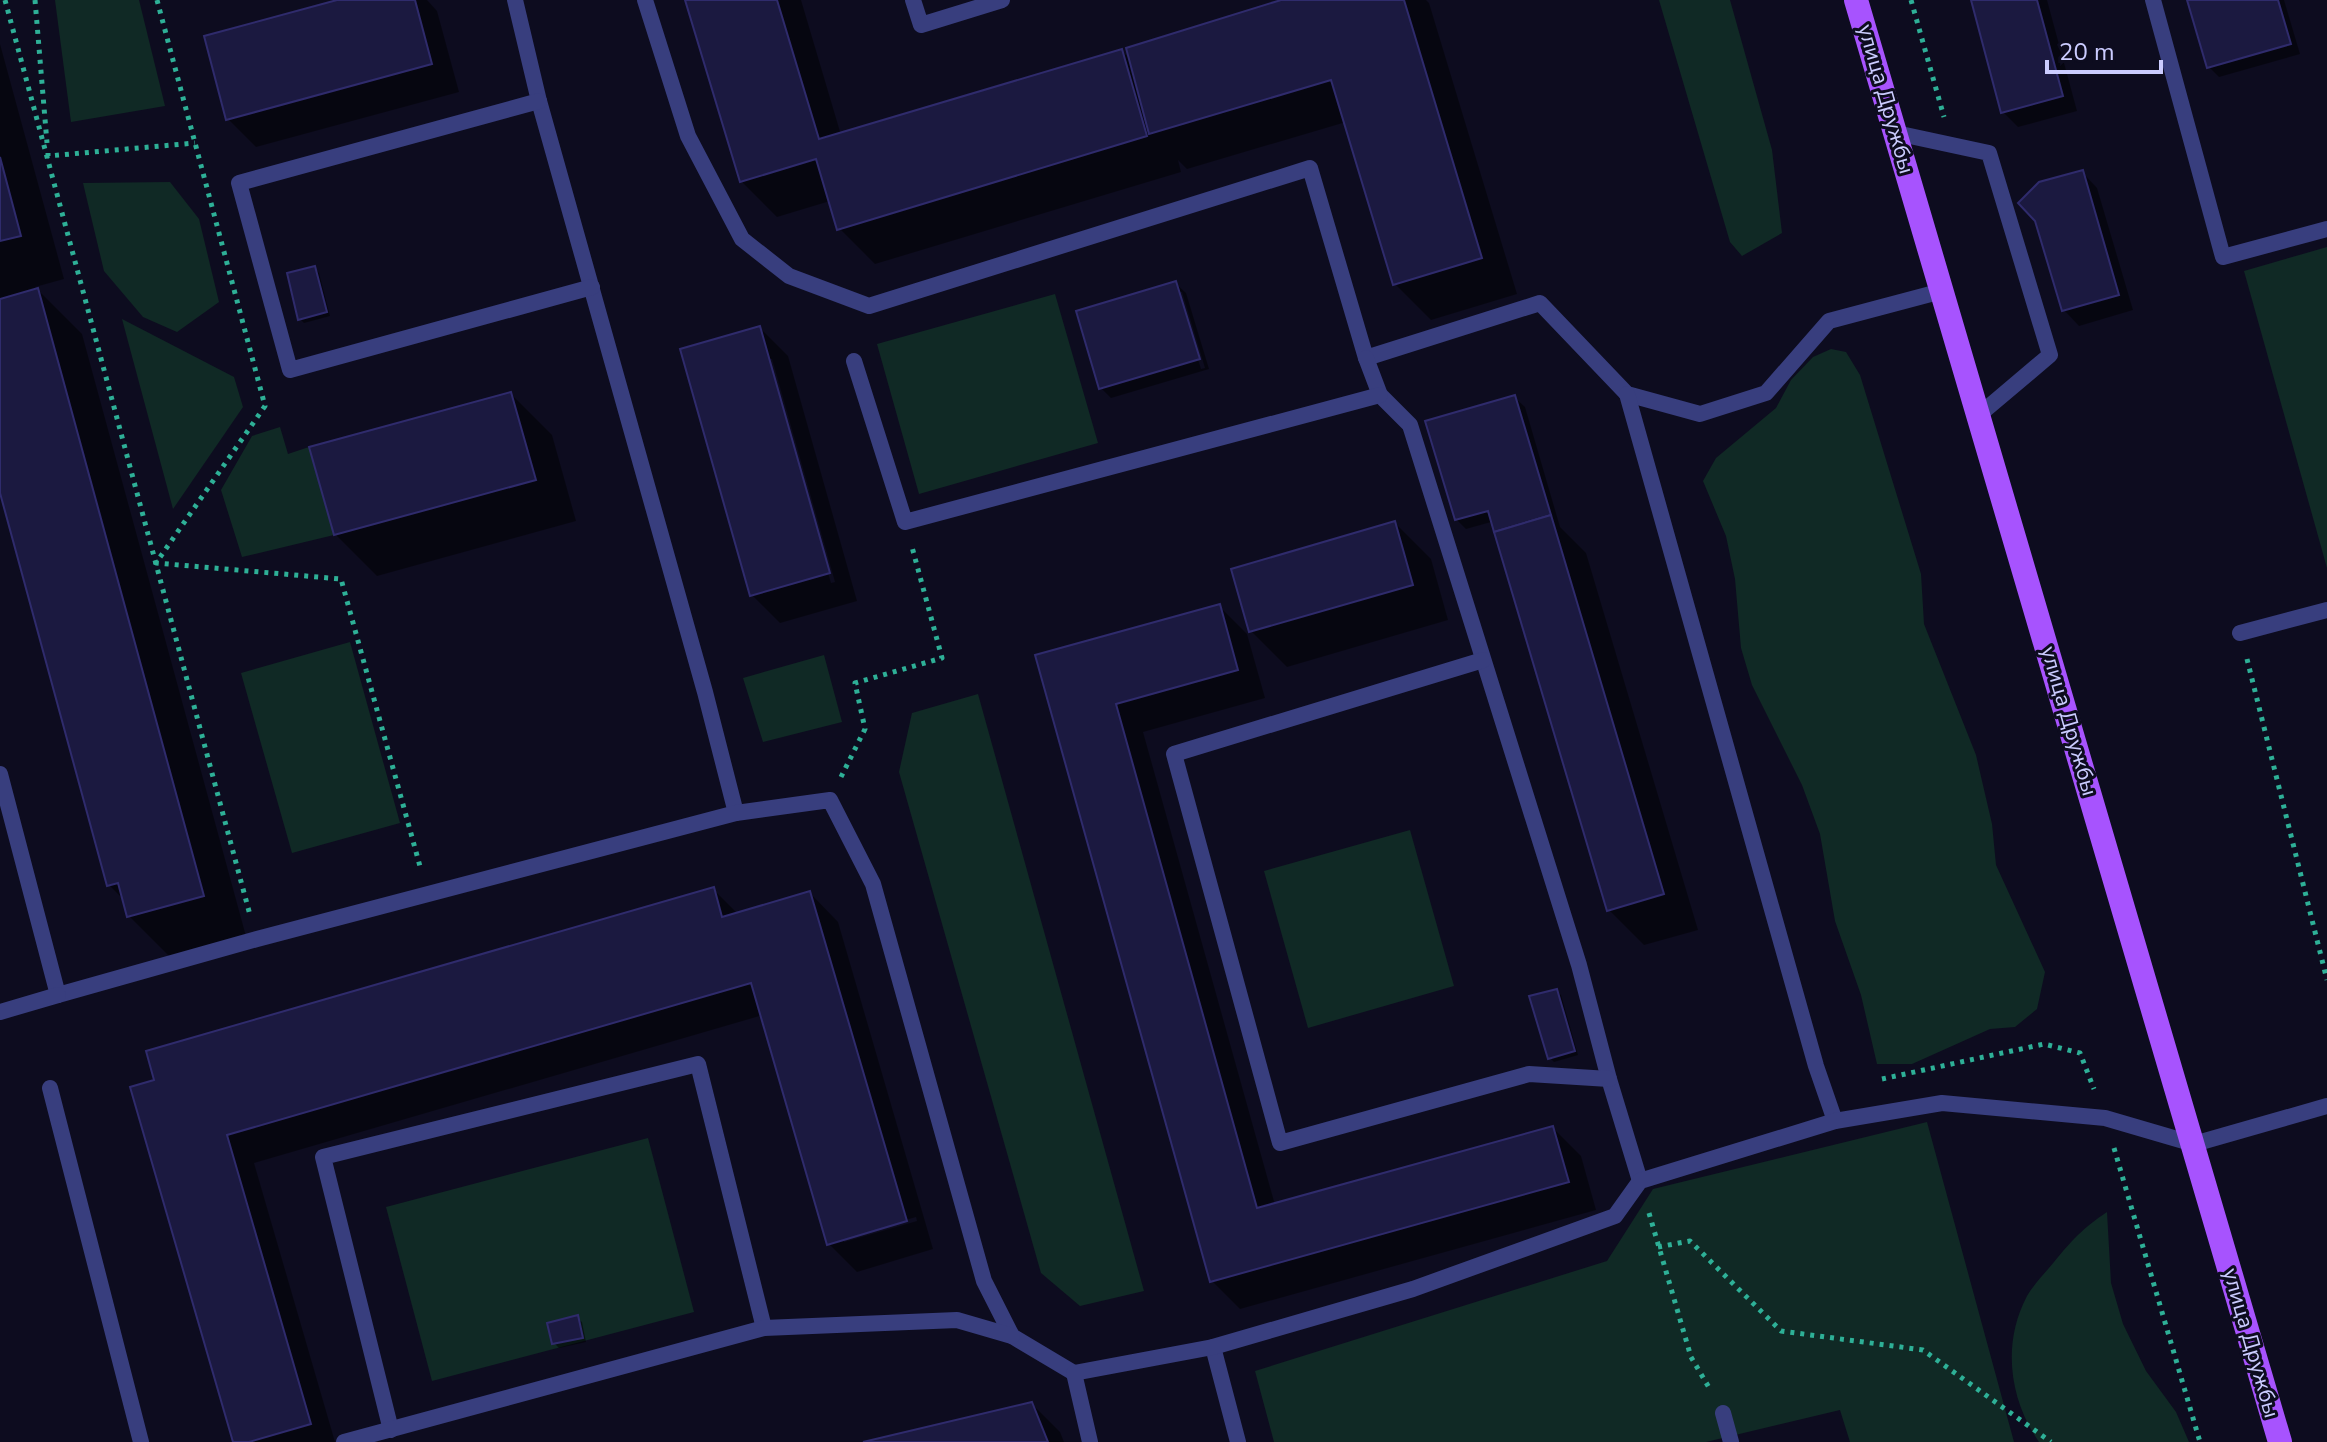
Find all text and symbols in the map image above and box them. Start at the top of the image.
street label: улица Дружбы [1850,21,1922,177]
scale bar [2047,24,2161,74]
text: 20 m [2059,36,2115,68]
street label: улица Дружбы [2033,643,2105,799]
street label: улица Дружбы [2215,1265,2287,1421]

